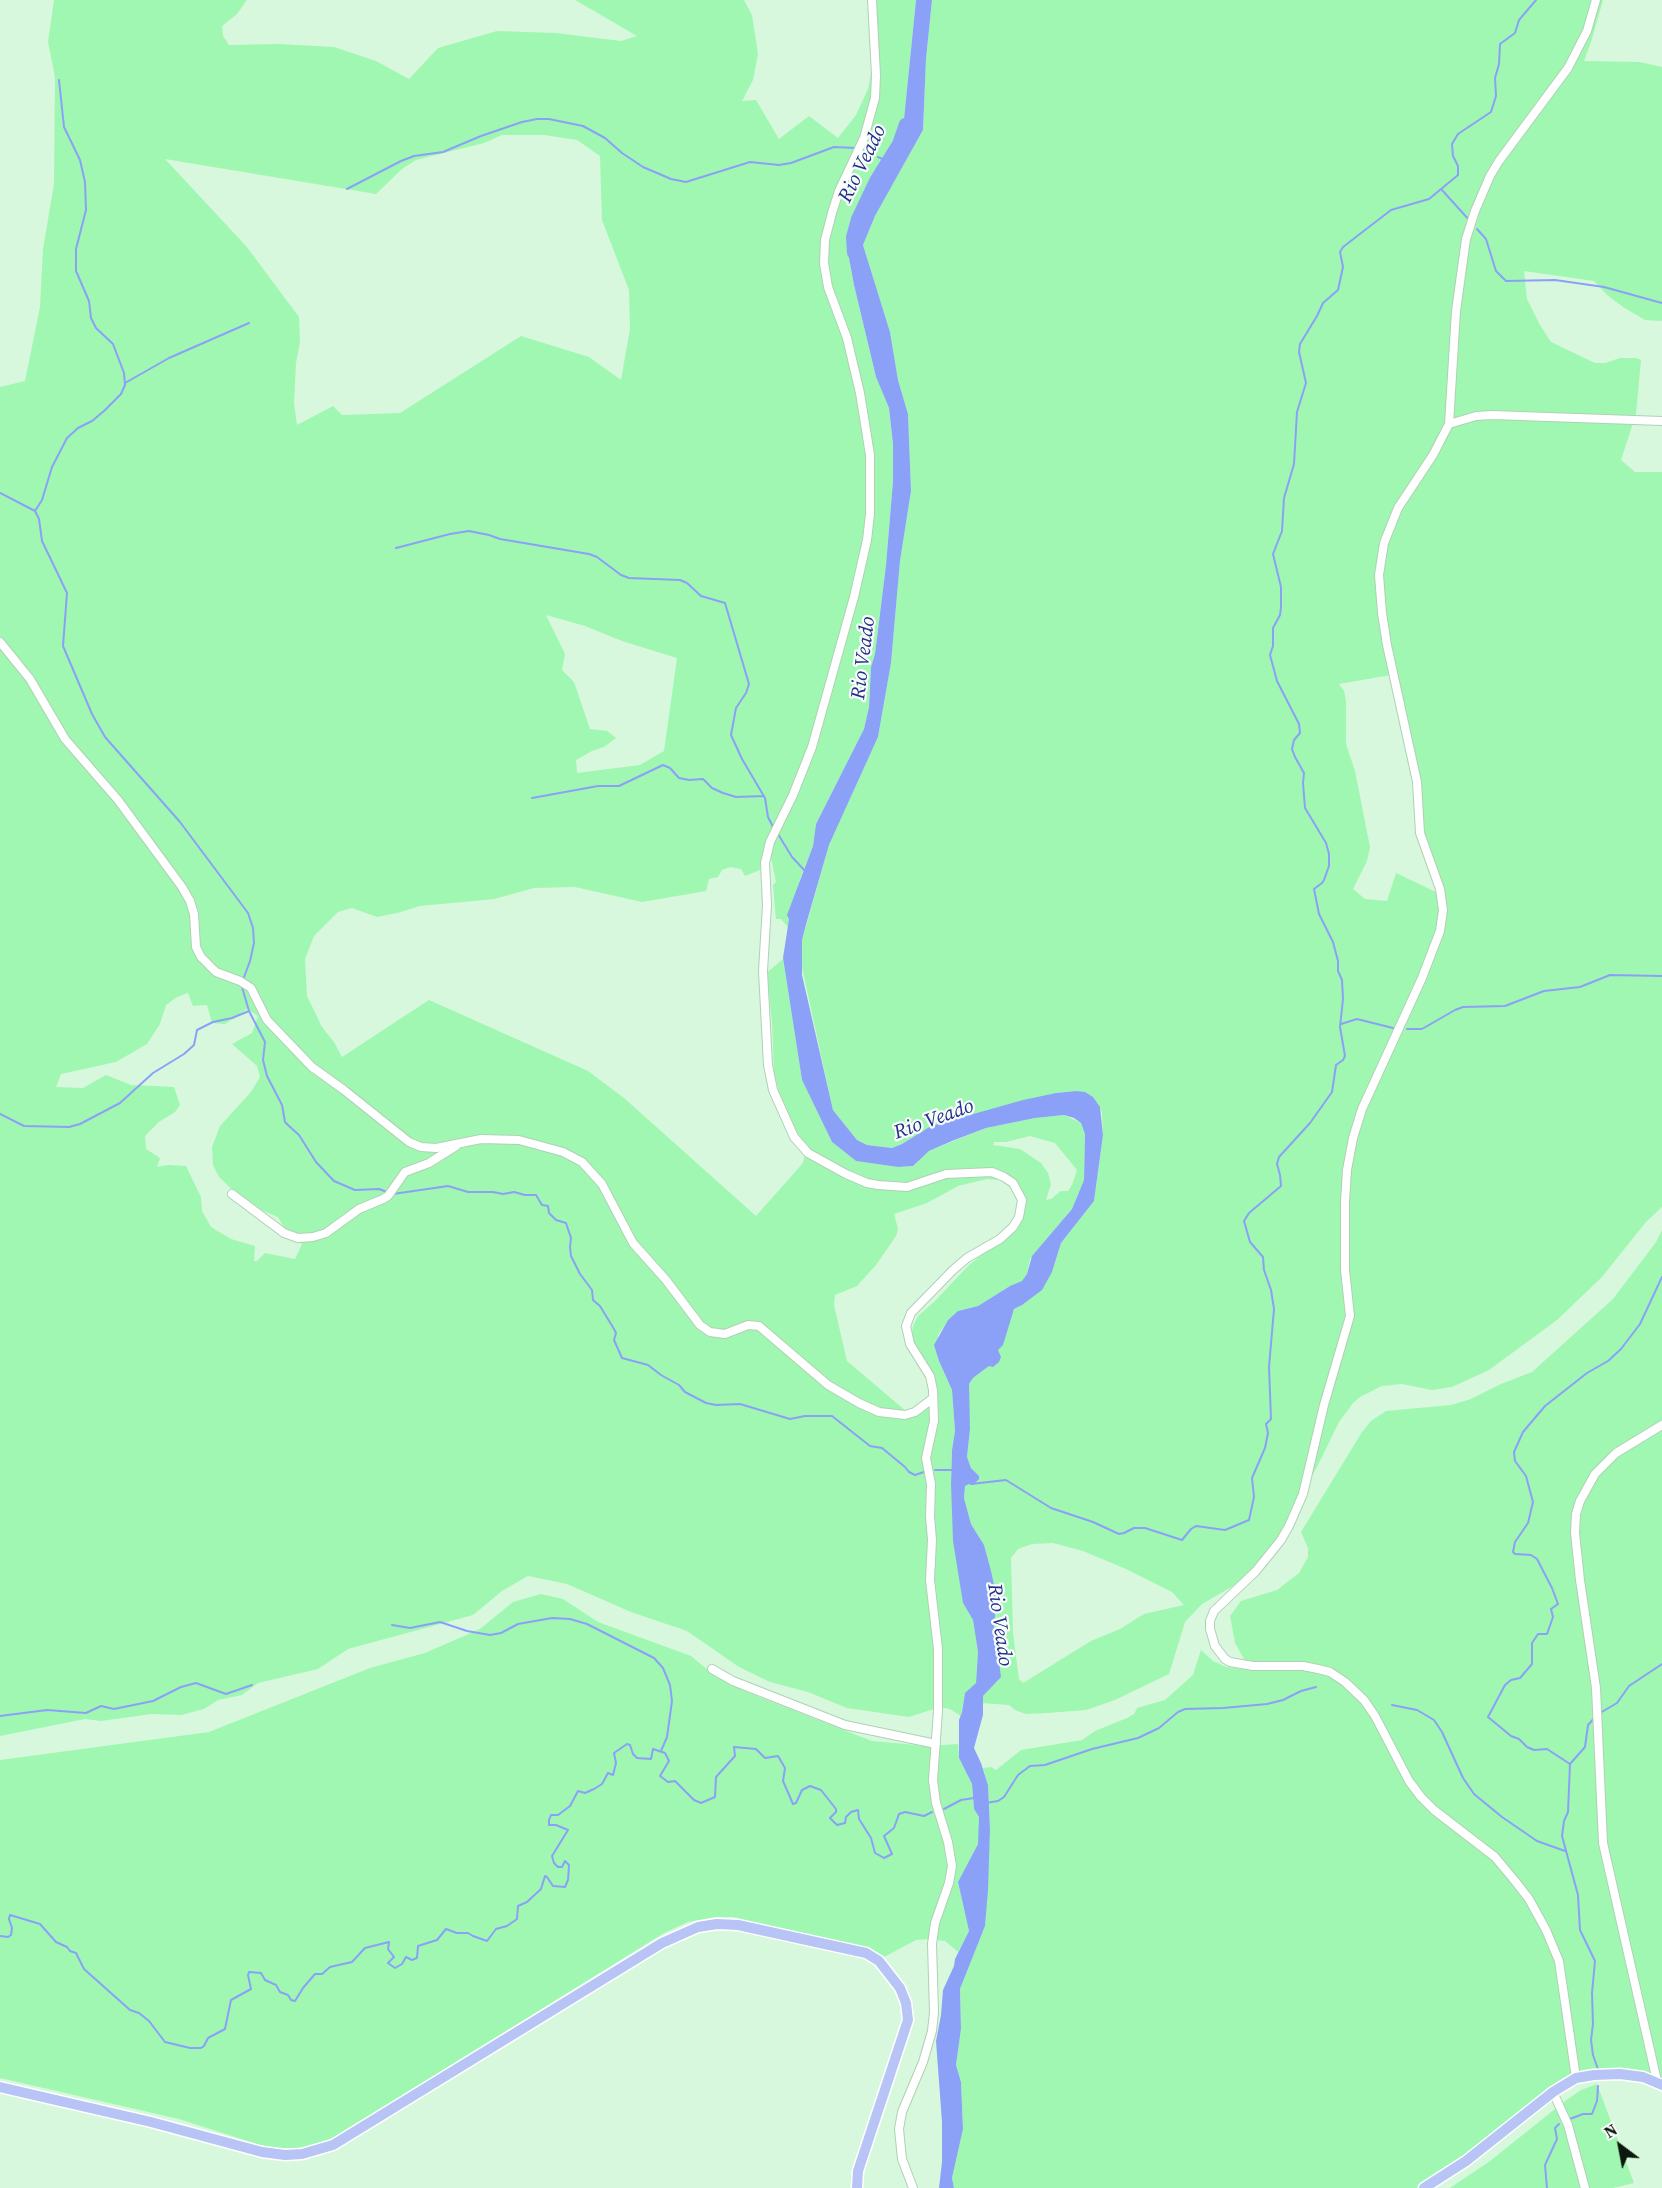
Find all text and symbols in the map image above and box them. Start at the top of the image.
water label: Rio Veado [834,121,892,207]
water label: Rio Veado [847,615,881,701]
water label: Rio Veado [891,1094,977,1146]
water label: Rio Veado [981,1582,1017,1668]
north arrow [1590,2116,1650,2176]
text: N [1600,2118,1621,2143]

